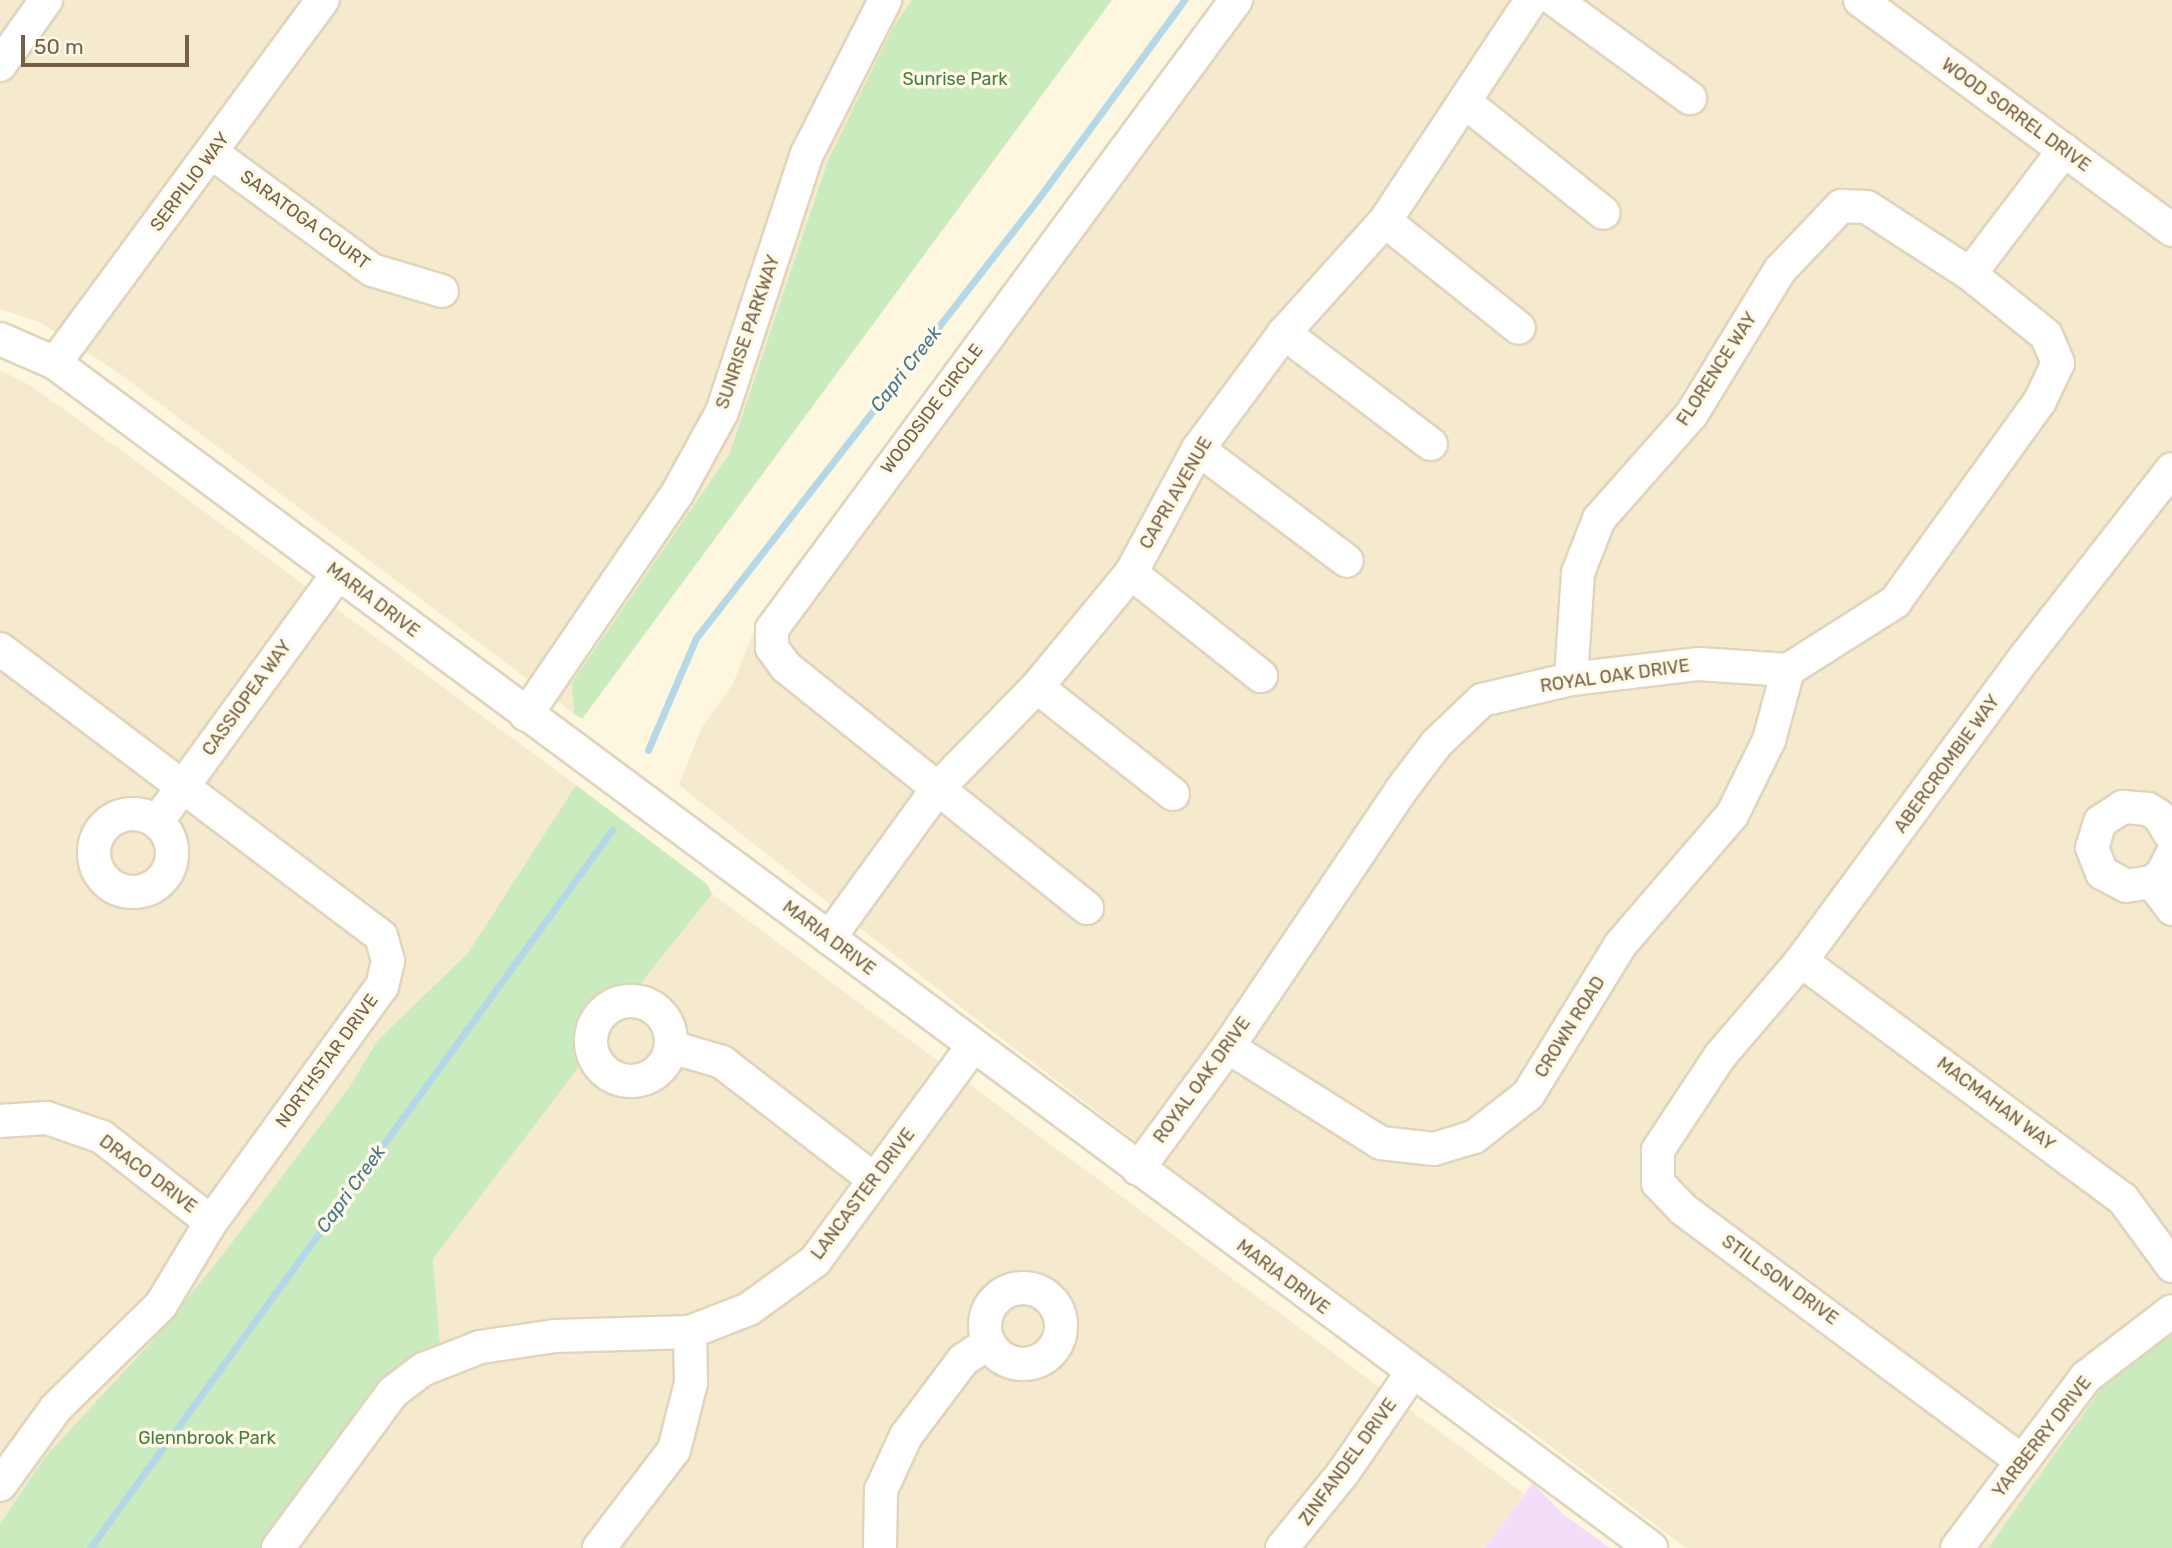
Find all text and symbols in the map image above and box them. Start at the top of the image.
scale bar [24,21,192,65]
text: 50 m [34,34,84,59]
street label: WOOD SORREL DRIVE [1937,53,2095,177]
park label: Sunrise Park [902,68,1008,90]
street label: SERPILIO WAY [146,128,234,236]
street label: SARATOGA COURT [236,166,374,274]
street label: SUNRISE PARKWAY [712,252,784,412]
street label: FLORENCE WAY [1672,308,1762,430]
water label: Capri Creek [865,322,947,416]
street label: WOODSIDE CIRCLE [876,340,988,478]
street label: CAPRI AVENUE [1135,433,1217,553]
street label: MARIA DRIVE [322,558,424,642]
street label: CASSIOPEA WAY [198,636,296,760]
street label: ROYAL OAK DRIVE [1539,655,1691,697]
street label: ABERCROMBIE WAY [1890,691,2004,837]
street label: MARIA DRIVE [778,896,880,980]
street label: CROWN ROAD [1530,972,1610,1082]
street label: NORTHSTAR DRIVE [271,990,383,1132]
street label: ROYAL OAK DRIVE [1149,1012,1255,1148]
street label: MACMAHAN WAY [1933,1052,2059,1156]
street label: LANCASTER DRIVE [807,1124,919,1264]
street label: DRACO DRIVE [95,1130,201,1218]
water label: Capri Creek [312,1141,390,1237]
street label: STILLSON DRIVE [1718,1230,1842,1330]
street label: MARIA DRIVE [1232,1235,1334,1319]
street label: YARBERRY DRIVE [1988,1372,2096,1502]
street label: ZINFANDEL DRIVE [1295,1394,1401,1530]
park label: Glennbrook Park [138,1427,276,1449]

